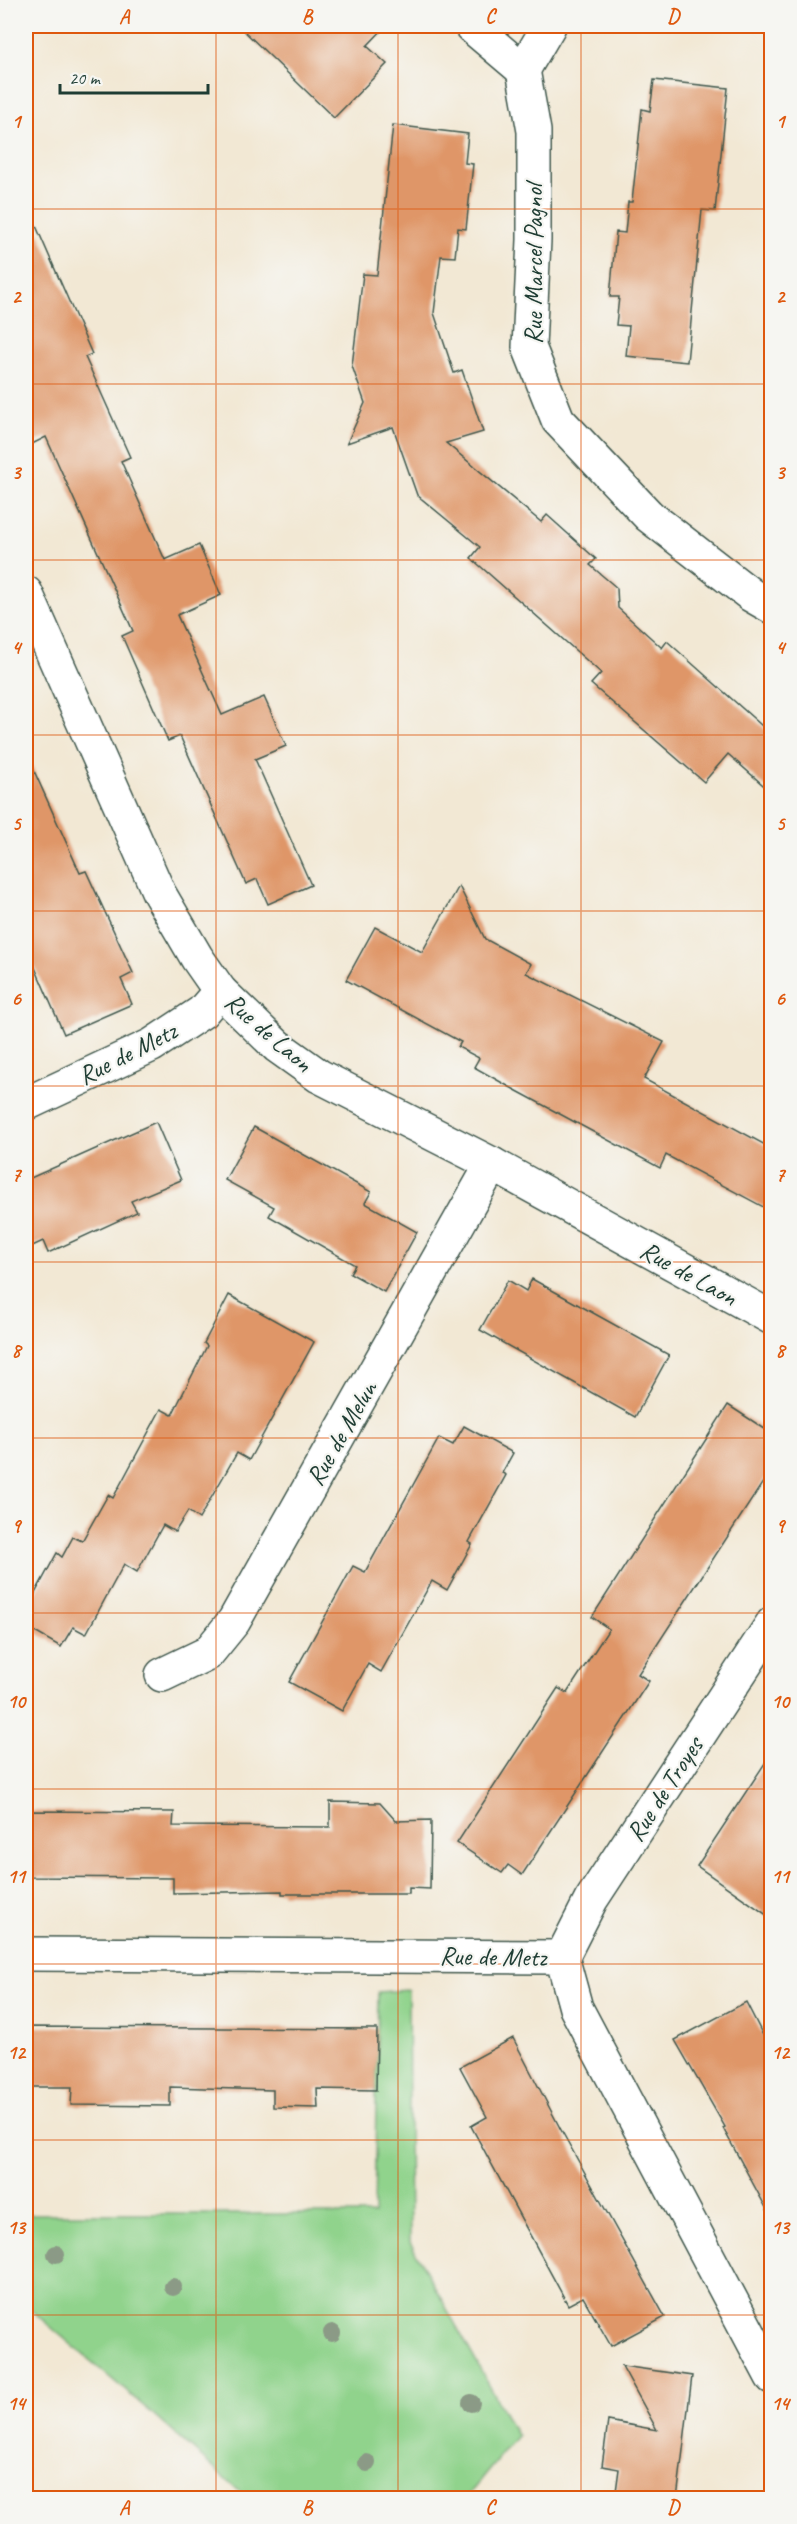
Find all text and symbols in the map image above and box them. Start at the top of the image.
text: A [119,4,131,29]
text: B [302,4,314,29]
text: C [485,4,497,29]
text: D [667,4,681,29]
scale bar [60,57,208,95]
text: 20 m [69,67,102,89]
text: 1 [12,109,23,134]
text: 1 [776,109,787,134]
street label: Rue Marcel Pagnol [517,179,550,344]
text: 2 [12,284,23,309]
text: 2 [776,284,787,309]
text: 3 [12,460,23,485]
text: 3 [776,460,787,485]
text: 4 [12,635,24,660]
text: 4 [776,635,788,660]
text: 5 [12,811,23,836]
text: 5 [776,811,787,836]
street label: Rue de Laon [218,985,320,1080]
text: 6 [11,986,22,1011]
text: 6 [775,986,786,1011]
street label: Rue de Metz [72,1014,184,1092]
text: 7 [12,1162,23,1187]
text: 7 [776,1162,787,1187]
street label: Rue de Laon [634,1233,743,1314]
text: 8 [12,1338,24,1363]
text: 8 [776,1338,788,1363]
street label: Rue de Melun [298,1374,385,1491]
text: 9 [12,1513,23,1538]
text: 9 [776,1513,787,1538]
text: 10 [7,1689,27,1714]
text: 10 [771,1689,791,1714]
street label: Rue de Troyes [618,1729,712,1848]
text: 11 [7,1864,27,1889]
text: 11 [771,1864,791,1889]
street label: Rue de Metz [439,1939,548,1974]
text: 12 [7,2040,27,2065]
text: 12 [771,2040,791,2065]
text: 13 [7,2215,27,2240]
text: 13 [771,2215,791,2240]
text: 14 [7,2391,28,2416]
text: 14 [771,2391,792,2416]
text: A [119,2495,131,2520]
text: B [302,2495,314,2520]
text: C [485,2495,497,2520]
text: D [667,2495,681,2520]

